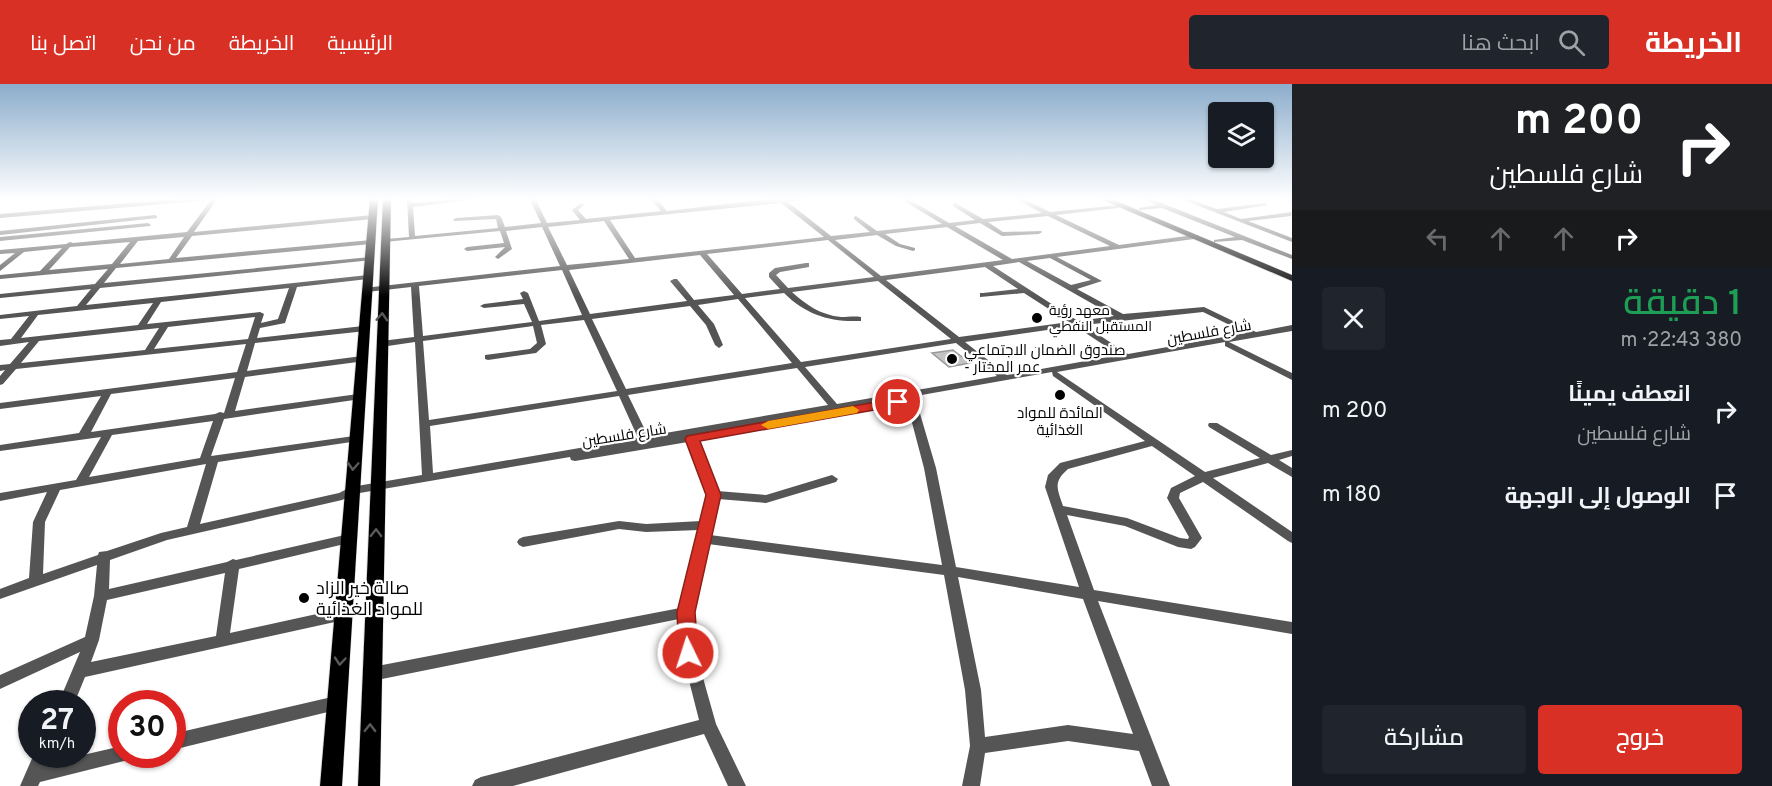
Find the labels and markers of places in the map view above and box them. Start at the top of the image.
place label: معهد رؤية المستقبل النفطي [1049,303,1152,338]
marker: معهد رؤية المستقبل النفطي [1030,311,1044,325]
place label: صندوق الضمان الاجتماعي - عمر المختار [964,342,1126,378]
marker: صندوق الضمان الاجتماعي - عمر المختار [945,352,959,366]
pin [872,376,923,427]
marker: المائدة للمواد الغذائية [1053,388,1067,402]
place label: المائدة للمواد الغذائية [1017,405,1103,441]
place label: صالة خير الزاد للمواد الغذائية [316,578,423,622]
marker: صالة خير الزاد للمواد الغذائية [297,591,311,605]

